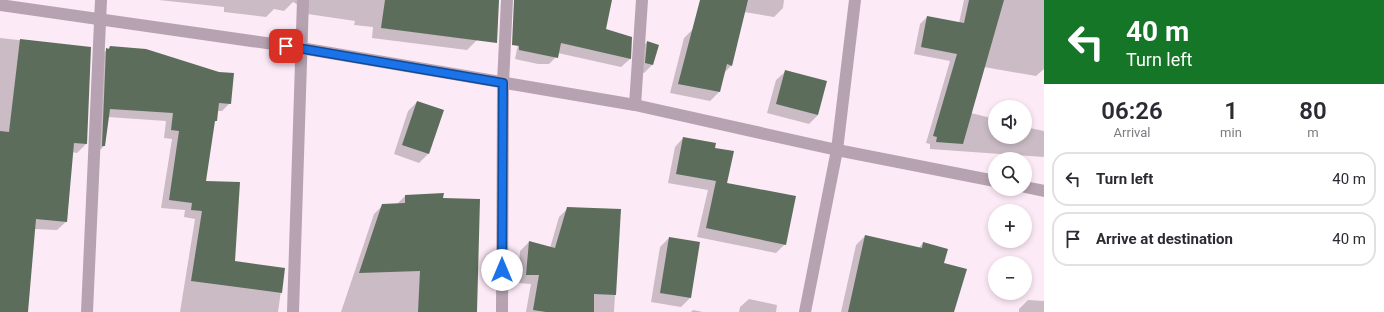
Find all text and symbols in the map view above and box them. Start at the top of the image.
text: 40 m [1126,15,1189,48]
icon: left [1060,16,1112,68]
pin [269,29,303,63]
icon: arrive [275,35,297,57]
text: Turn left [1126,49,1192,70]
text: 06:26 [1101,97,1163,125]
text: 1 [1224,97,1238,125]
text: 80 [1299,97,1327,125]
map controls [988,100,1032,300]
button: sound [988,100,1032,144]
text: Arrival [1114,125,1151,140]
text: min [1220,125,1242,140]
text: m [1307,125,1319,140]
button: search [988,152,1032,196]
icon: left [1062,168,1084,190]
text: Turn left [1096,170,1153,188]
text: 40 m [1332,170,1366,188]
button: + [988,204,1032,248]
icon: arrive [1062,228,1084,250]
text: Arrive at destination [1096,230,1233,248]
text: 40 m [1332,230,1366,248]
position arrow [481,249,523,291]
button: − [988,256,1032,300]

